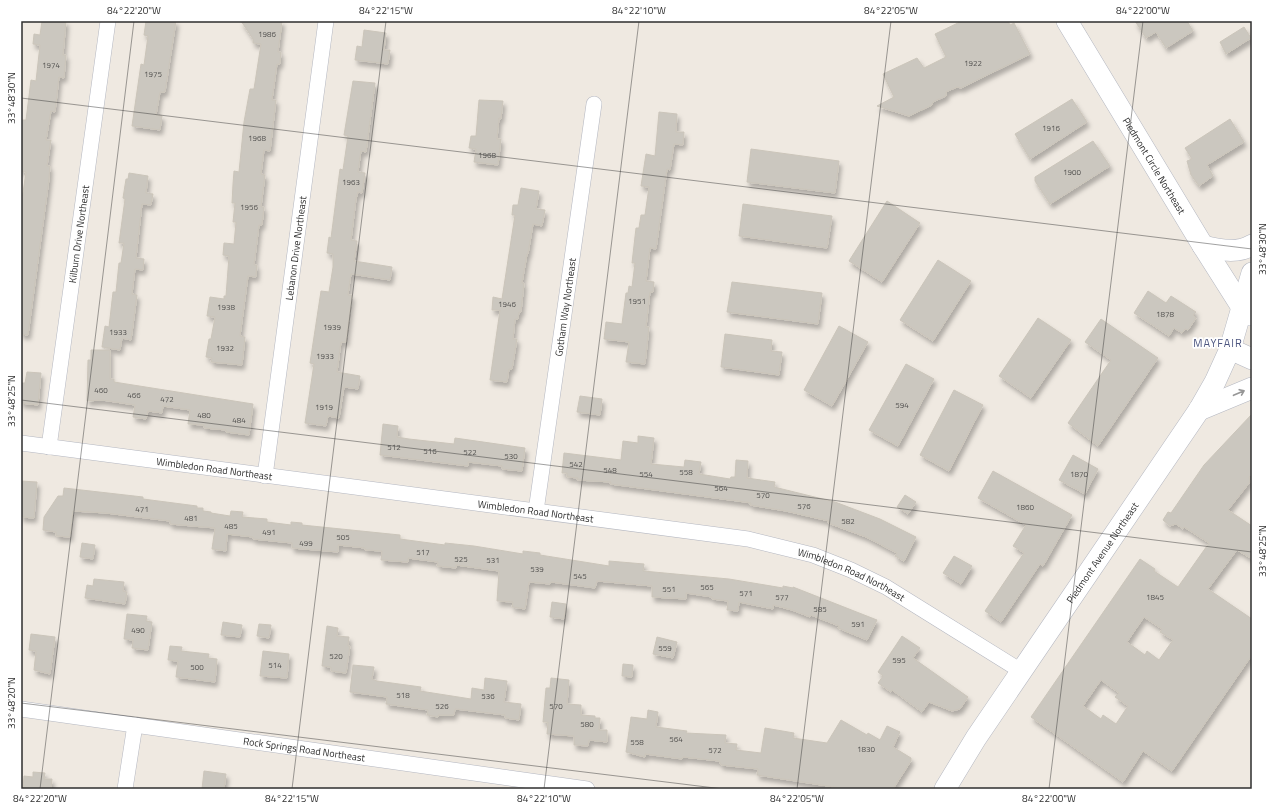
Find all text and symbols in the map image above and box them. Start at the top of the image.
text: 84°22'20"W [107,3,161,18]
text: 84°22'15"W [359,3,413,18]
text: 84°22'10"W [612,3,666,18]
text: 84°22'05"W [864,3,918,18]
text: 84°22'00"W [1116,3,1170,18]
house number: 1986 [258,28,276,40]
house number: 1922 [964,57,982,69]
house number: 1974 [42,59,60,71]
house number: 1975 [144,68,162,80]
text: 33°48'30"N [4,72,19,124]
street label: Piedmont Circle Northeast [1119,115,1189,218]
house number: 1916 [1042,122,1060,134]
house number: 1968 [248,132,266,144]
house number: 1968 [478,149,496,161]
house number: 1900 [1063,166,1081,178]
house number: 1963 [342,176,360,188]
street label: Kilburn Drive Northeast [65,184,93,284]
street label: Lebanon Drive Northeast [282,195,311,301]
house number: 1956 [240,201,258,213]
text: 33°48'30"N [1255,223,1270,275]
street label: Gotham Way Northeast [551,256,580,357]
house number: 1951 [628,295,646,307]
house number: 1946 [498,298,516,310]
house number: 1938 [217,301,235,313]
house number: 1878 [1156,308,1174,320]
house number: 1939 [323,321,341,333]
house number: 1933 [109,326,127,338]
district label: MAYFAIR [1193,335,1243,351]
house number: 1932 [216,342,234,354]
house number: 1933 [316,350,334,362]
text: 33°48'25"N [4,375,19,427]
house number: 460 [94,384,108,396]
house number: 466 [127,389,141,401]
one-way arrow [1232,389,1244,397]
house number: 472 [160,393,174,405]
house number: 594 [895,399,909,411]
house number: 1919 [315,401,333,413]
house number: 480 [197,409,211,421]
house number: 484 [232,414,246,426]
house number: 512 [387,441,401,453]
house number: 516 [423,445,437,457]
house number: 522 [463,446,477,458]
house number: 530 [504,450,518,462]
street label: Wimbledon Road Northeast [155,454,274,484]
house number: 542 [569,458,583,470]
house number: 548 [603,464,617,476]
house number: 558 [679,466,693,478]
house number: 554 [639,468,653,480]
house number: 1870 [1070,468,1088,480]
house number: 564 [714,482,728,494]
house number: 570 [756,489,770,501]
street label: Wimbledon Road Northeast [477,496,595,527]
street label: Piedmont Avenue Northeast [1063,499,1143,606]
house number: 576 [797,500,811,512]
house number: 1860 [1016,501,1034,513]
house number: 471 [135,503,149,515]
house number: 481 [184,512,198,524]
house number: 582 [841,515,855,527]
house number: 485 [224,520,238,532]
text: 33°48'25"N [1255,525,1270,577]
house number: 491 [262,526,276,538]
house number: 505 [336,531,350,543]
house number: 499 [299,537,313,549]
street label: Wimbledon Road Northeast [796,544,908,605]
house number: 517 [416,546,430,558]
house number: 525 [454,553,468,565]
house number: 531 [486,554,500,566]
house number: 539 [530,563,544,575]
house number: 545 [573,570,587,582]
house number: 565 [700,581,714,593]
house number: 551 [662,583,676,595]
house number: 571 [739,587,753,599]
house number: 577 [775,591,789,603]
house number: 1845 [1146,591,1164,603]
house number: 585 [813,603,827,615]
house number: 591 [851,618,865,630]
house number: 490 [131,624,145,636]
house number: 559 [658,642,672,654]
house number: 520 [329,650,343,662]
house number: 595 [892,654,906,666]
house number: 514 [268,659,282,671]
house number: 500 [190,661,204,673]
text: 33°48'20"N [4,677,19,729]
house number: 518 [396,689,410,701]
house number: 536 [481,690,495,702]
house number: 526 [435,700,449,712]
house number: 570 [549,700,563,712]
house number: 580 [580,718,594,730]
street label: Rock Springs Road Northeast [242,733,367,766]
house number: 564 [669,733,683,745]
house number: 558 [630,736,644,748]
house number: 1830 [857,743,875,755]
house number: 572 [708,744,722,756]
text: 84°22'20"W [13,791,67,806]
text: 84°22'15"W [265,791,319,806]
text: 84°22'10"W [517,791,571,806]
text: 84°22'05"W [770,791,824,806]
text: 84°22'00"W [1022,791,1076,806]

